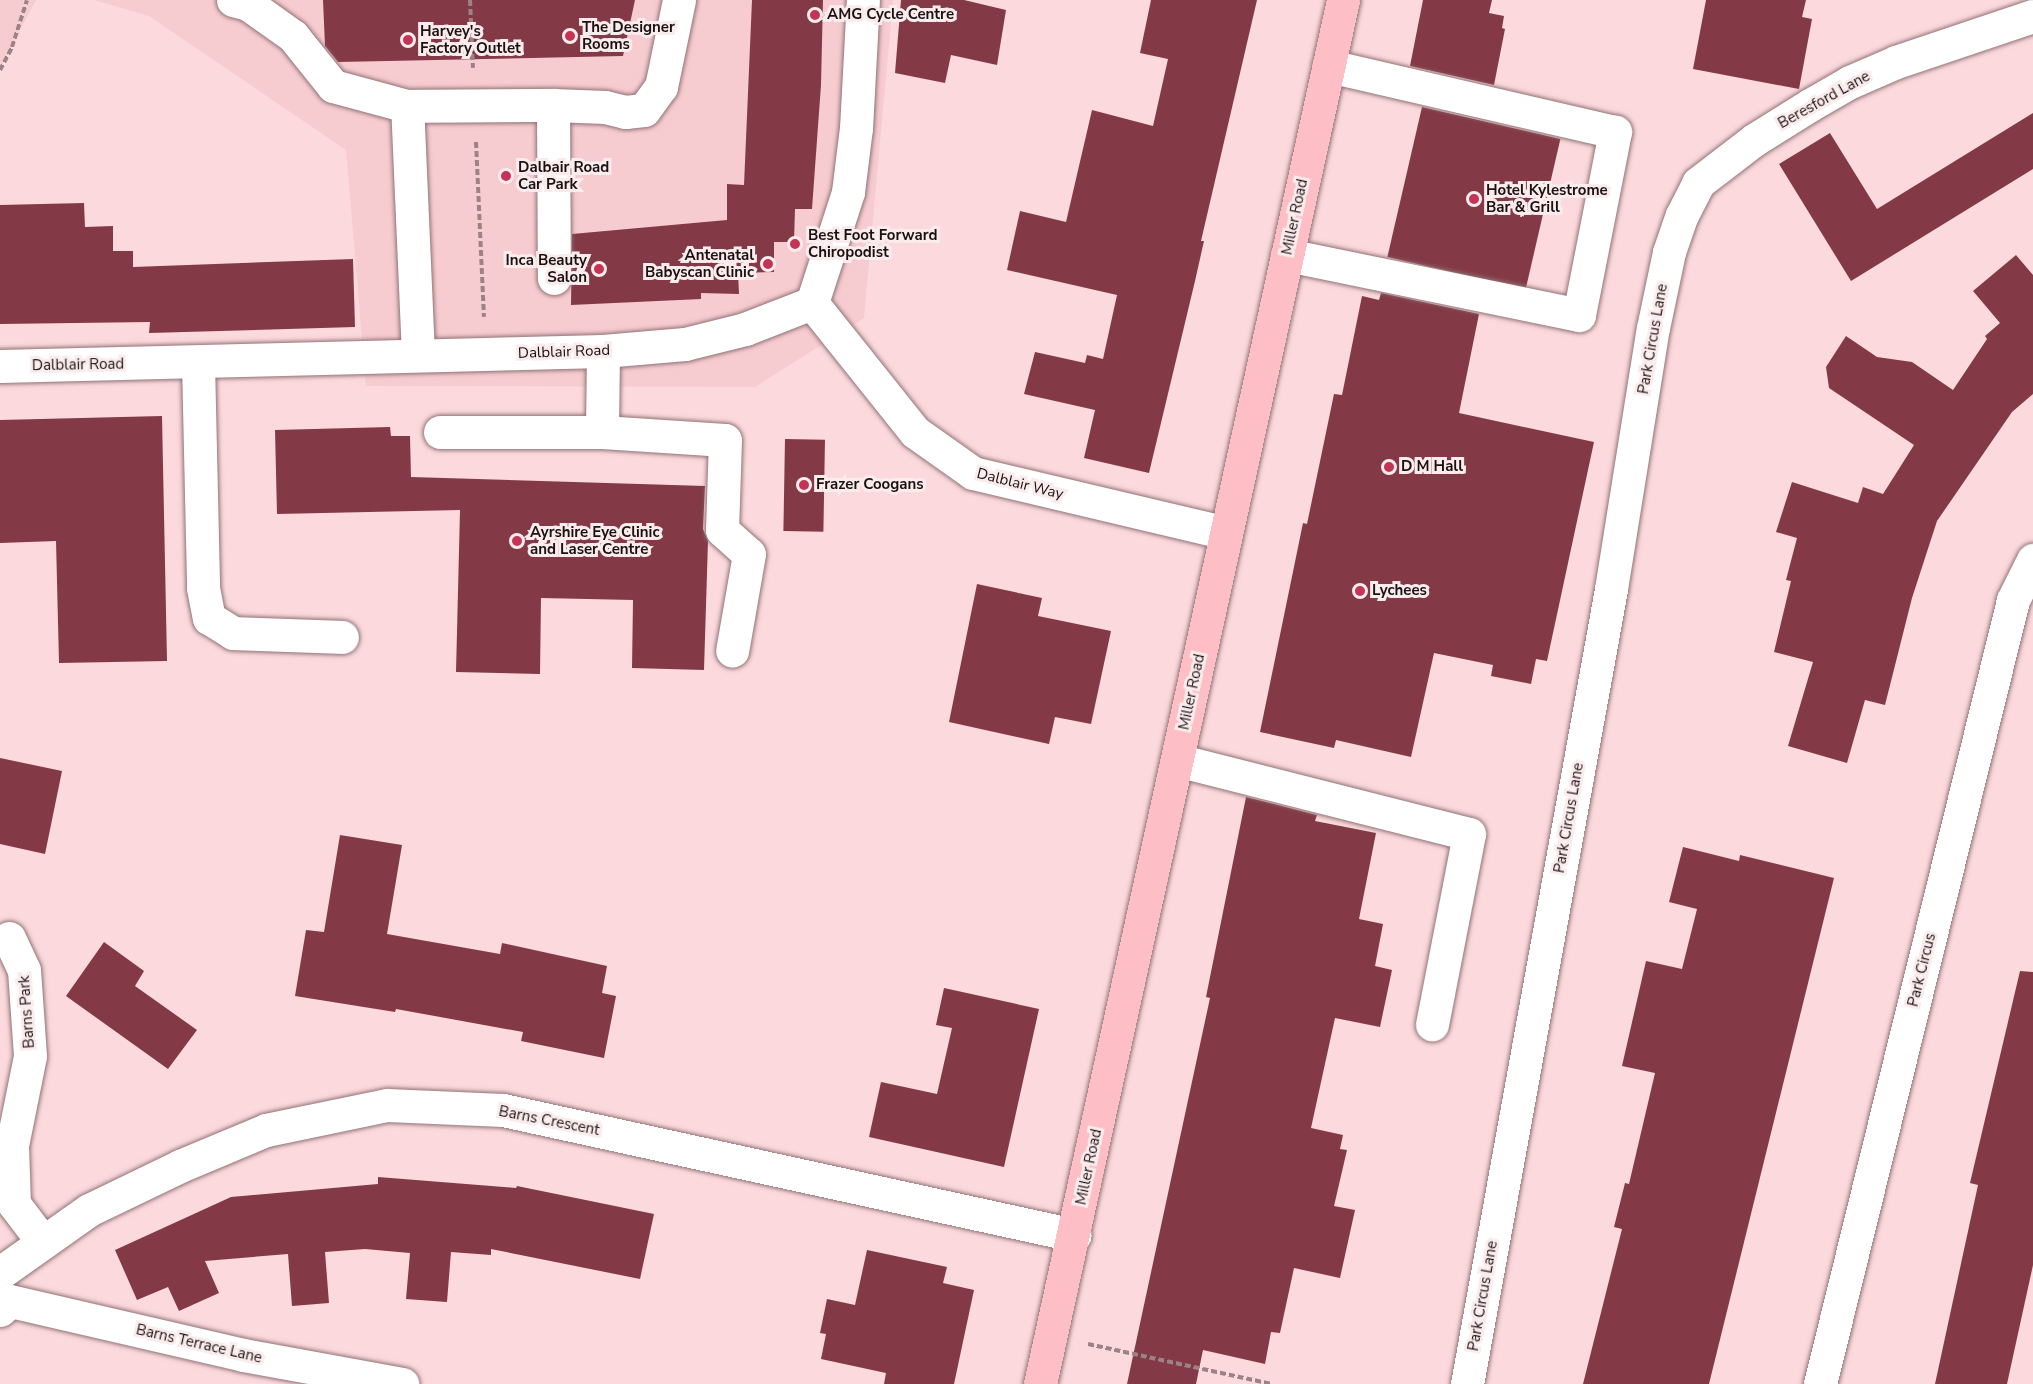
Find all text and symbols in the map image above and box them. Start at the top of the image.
place label: AMG Cycle Centre [827,6,954,24]
marker: AMG Cycle Centre [808,8,822,22]
place label: The Designer Rooms [582,18,675,53]
place label: Harvey's Factory Outlet [420,22,521,57]
marker: The Designer Rooms [563,29,577,43]
marker: Harvey's Factory Outlet [401,33,415,47]
street label: Beresford Lane [1775,67,1873,133]
place label: Dalbair Road Car Park [518,158,609,193]
marker: Dalbair Road Car Park [499,169,513,183]
street label: Miller Road [1278,177,1312,257]
place label: Hotel Kylestrome Bar & Grill [1486,181,1608,216]
marker: Hotel Kylestrome Bar & Grill [1467,192,1481,206]
place label: Best Foot Forward Chiropodist [808,226,937,261]
marker: Best Foot Forward Chiropodist [786,235,804,253]
place label: Antenatal Babyscan Clinic [645,246,754,281]
place label: Inca Beauty Salon [506,251,587,286]
marker: Antenatal Babyscan Clinic [759,255,777,273]
marker: Inca Beauty Salon [592,262,606,276]
street label: Park Circus Lane [1634,282,1672,396]
street label: Dalblair Road [518,341,610,363]
street label: Dalblair Road [32,355,124,375]
place label: D M Hall [1401,458,1463,476]
marker: D M Hall [1382,460,1396,474]
street label: Dalblair Way [975,465,1065,503]
place label: Frazer Coogans [816,476,924,494]
marker: Frazer Coogans [797,478,811,492]
place label: Ayrshire Eye Clinic and Laser Centre [530,523,660,558]
marker: Ayrshire Eye Clinic and Laser Centre [508,532,526,550]
place label: Lychees [1372,582,1427,600]
marker: Lychees [1353,584,1367,598]
street label: Miller Road [1175,652,1209,732]
street label: Park Circus Lane [1550,761,1588,875]
street label: Park Circus [1904,931,1940,1009]
street label: Barns Park [15,975,39,1049]
street label: Barns Crescent [497,1102,601,1140]
street label: Miller Road [1072,1127,1106,1207]
street label: Park Circus Lane [1464,1239,1502,1353]
street label: Barns Terrace Lane [134,1321,264,1367]

